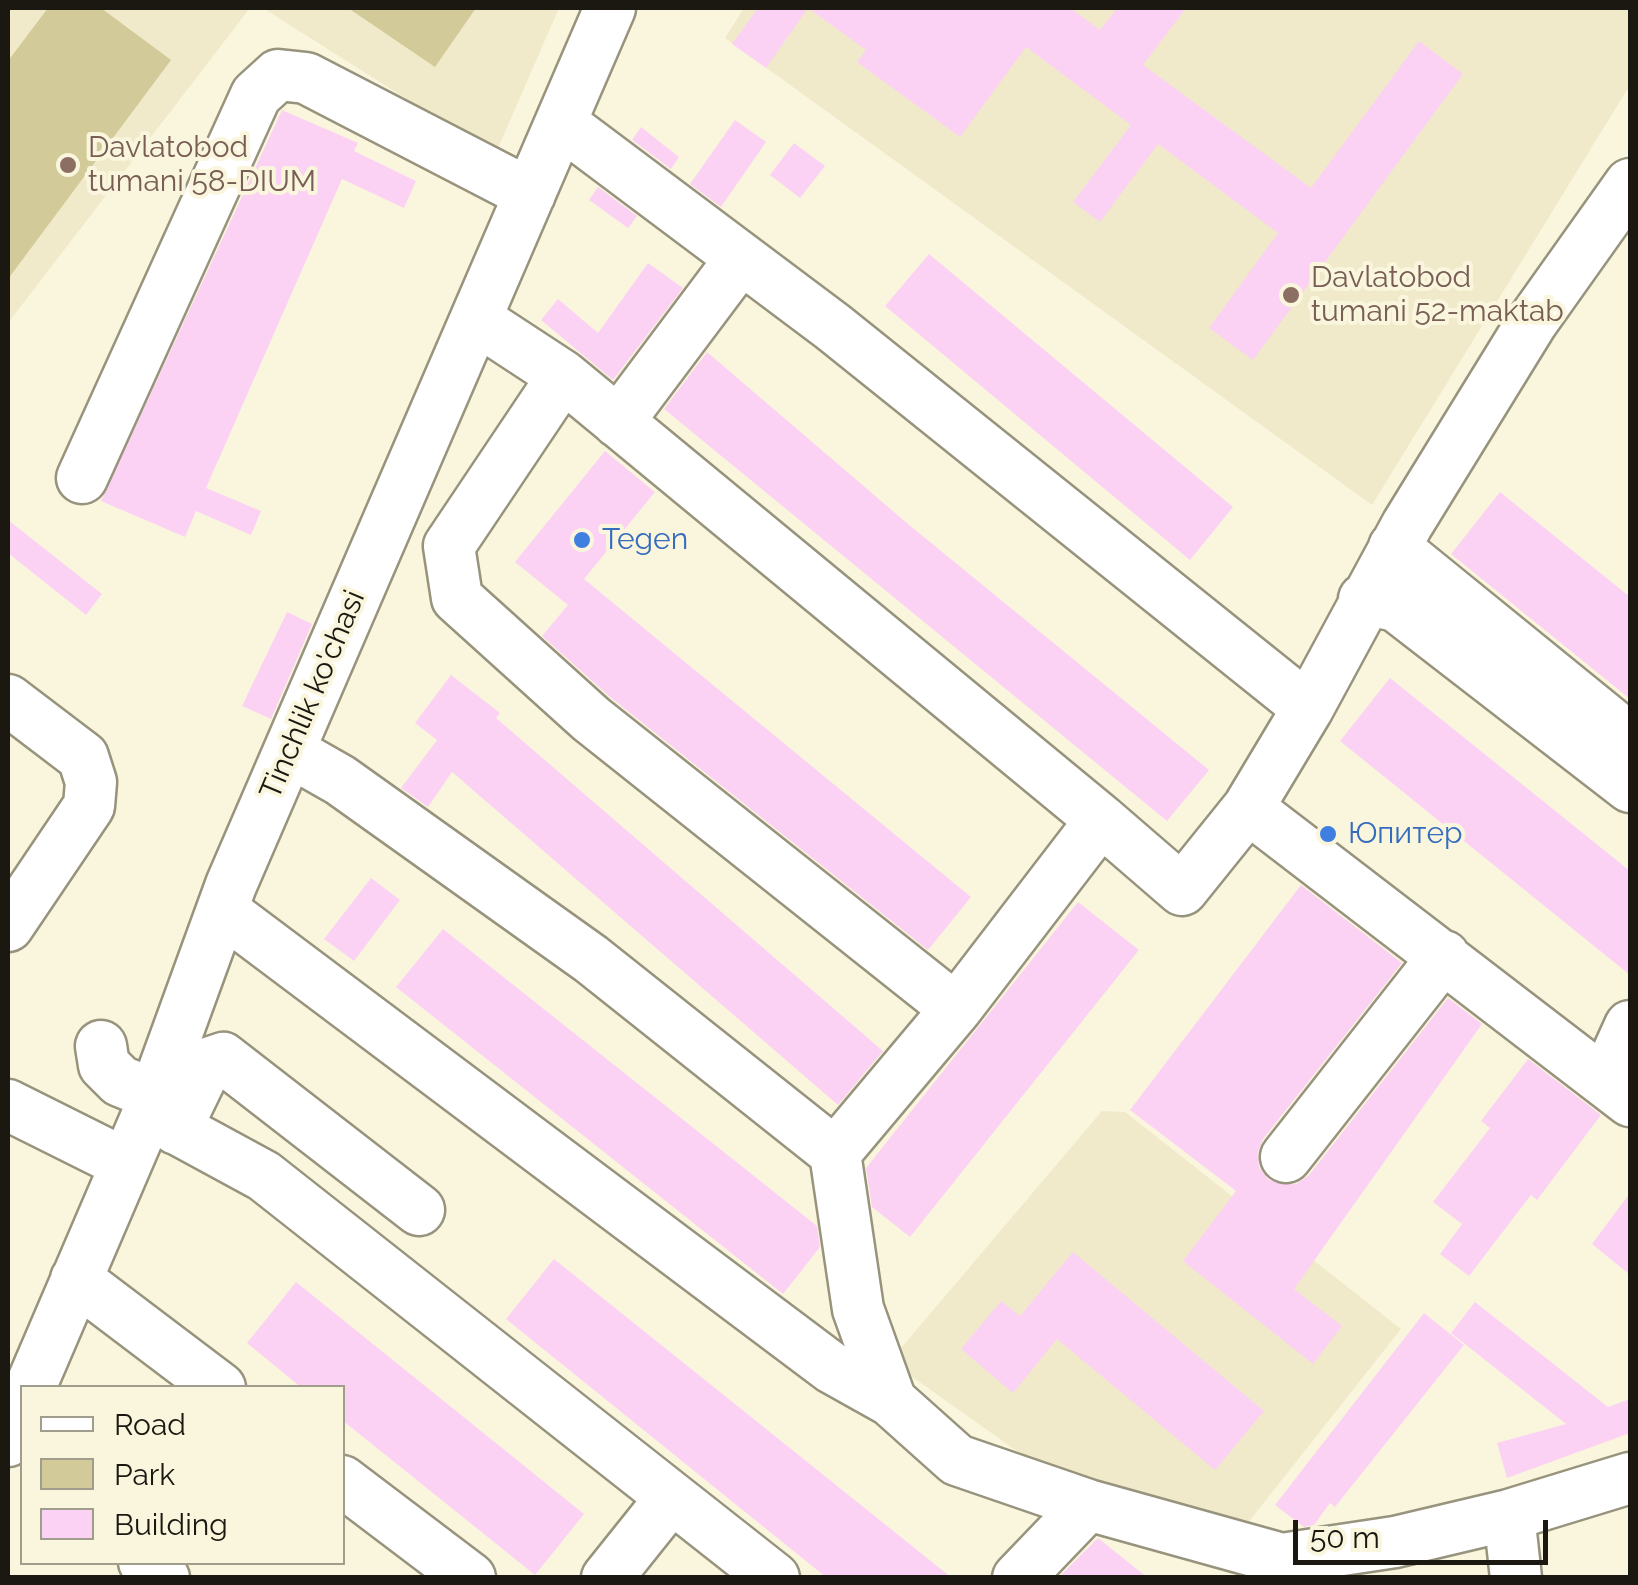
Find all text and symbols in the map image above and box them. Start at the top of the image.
place label: Davlatobod tumani 58-DIUM [88,130,316,200]
marker: Davlatobod tumani 58-DIUM [57,154,79,176]
place label: Davlatobod tumani 52-maktab [1311,260,1564,330]
marker: Davlatobod tumani 52-maktab [1280,284,1302,306]
place label: Tegen [602,522,688,558]
marker: Tegen [571,529,593,551]
street label: Tinchlik ko'chasi [253,585,373,805]
place label: Юпитер [1348,816,1463,852]
marker: Юпитер [1317,823,1339,845]
legend [20,1385,345,1565]
text: Road [114,1407,186,1442]
text: Park [114,1457,175,1492]
scale bar [1298,1500,1553,1562]
text: Building [114,1507,228,1542]
text: 50 m [1310,1520,1380,1555]

